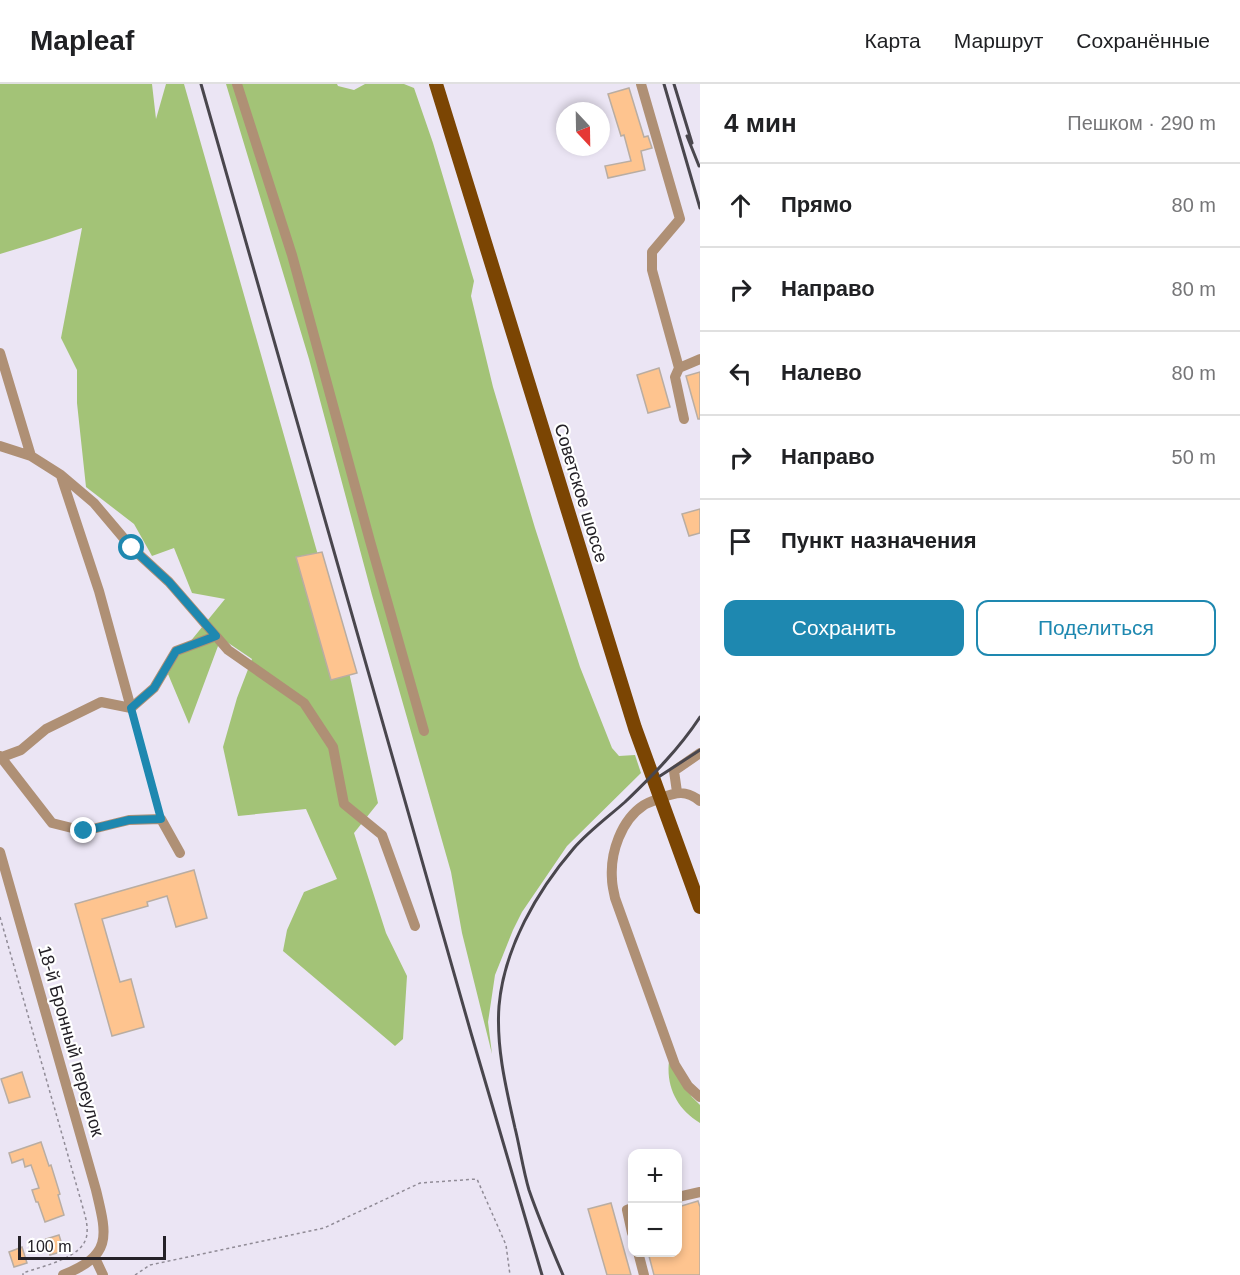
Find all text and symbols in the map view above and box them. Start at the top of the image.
text: Mapleaf [30,25,134,56]
text: Карта [865,29,921,52]
text: Маршрут [954,29,1043,52]
text: Сохранённые [1076,29,1210,52]
north arrow [556,102,610,156]
text: 4 мин [724,108,797,138]
text: Пешком · 290 m [1067,112,1216,134]
icon: ahead [724,189,757,222]
text: Прямо [781,192,852,217]
text: 80 m [1172,194,1216,216]
icon: right [724,273,757,306]
text: Направо [781,276,875,301]
text: 80 m [1172,278,1216,300]
icon: left [724,357,757,390]
text: Налево [781,360,862,385]
text: 80 m [1172,362,1216,384]
street label: Советское шоссе [550,421,612,565]
icon: right [724,441,757,474]
text: Направо [781,444,875,469]
text: 50 m [1172,446,1216,468]
icon: arrive [724,525,757,558]
text: Пункт назначения [781,528,977,553]
route start [118,534,144,560]
button: Сохранить [724,600,964,656]
button: Поделиться [976,600,1216,656]
route end [70,817,96,843]
street label: 18-й Бронный переулок [34,943,108,1139]
map controls [628,1149,682,1257]
button: + [628,1149,682,1203]
button: − [628,1203,682,1257]
scale bar [18,1233,166,1260]
text: 100 m [27,1238,71,1255]

